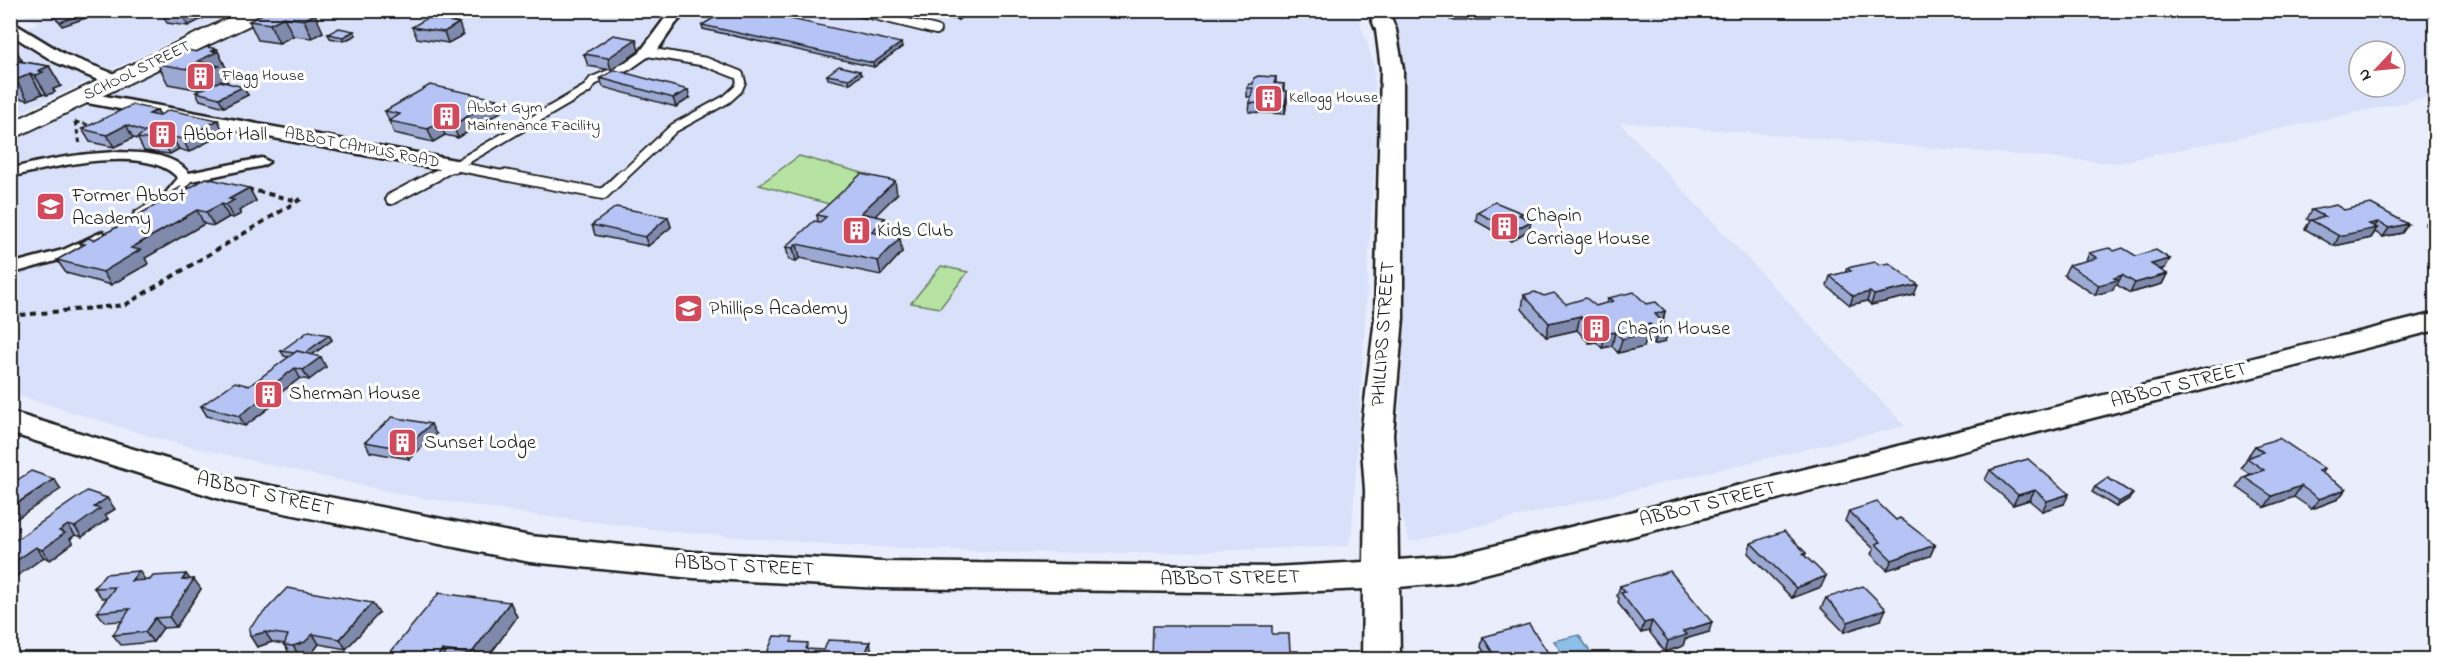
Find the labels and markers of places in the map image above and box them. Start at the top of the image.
building icon: Flagg House [185,60,217,92]
place label: Flagg House [221,64,305,88]
building icon: Kellogg House [1252,82,1284,114]
place label: Kellogg House [1289,86,1379,110]
place label: Abbot Gym Maintenance Facility [467,96,600,138]
building icon: Abbot Gym Maintenance Facility [430,101,462,133]
building icon: Abbot Hall [146,119,178,151]
place label: Abbot Hall [183,121,267,150]
place label: Former Abbot Academy [71,182,186,234]
school or university icon: Former Abbot Academy [35,191,67,223]
place label: Chapin Carriage House [1526,202,1650,255]
building icon: Chapin Carriage House [1489,211,1521,243]
building icon: Kids Club [840,215,872,247]
place label: Kids Club [877,217,953,246]
school or university icon: Phillips Academy [672,293,704,325]
place label: Phillips Academy [709,295,848,324]
building icon: Chapin House [1580,313,1612,345]
place label: Chapin House [1617,315,1730,344]
building icon: Sherman House [252,378,284,410]
place label: Sherman House [289,380,420,409]
building icon: Sunset Lodge [387,427,419,459]
place label: Sunset Lodge [424,429,536,459]

